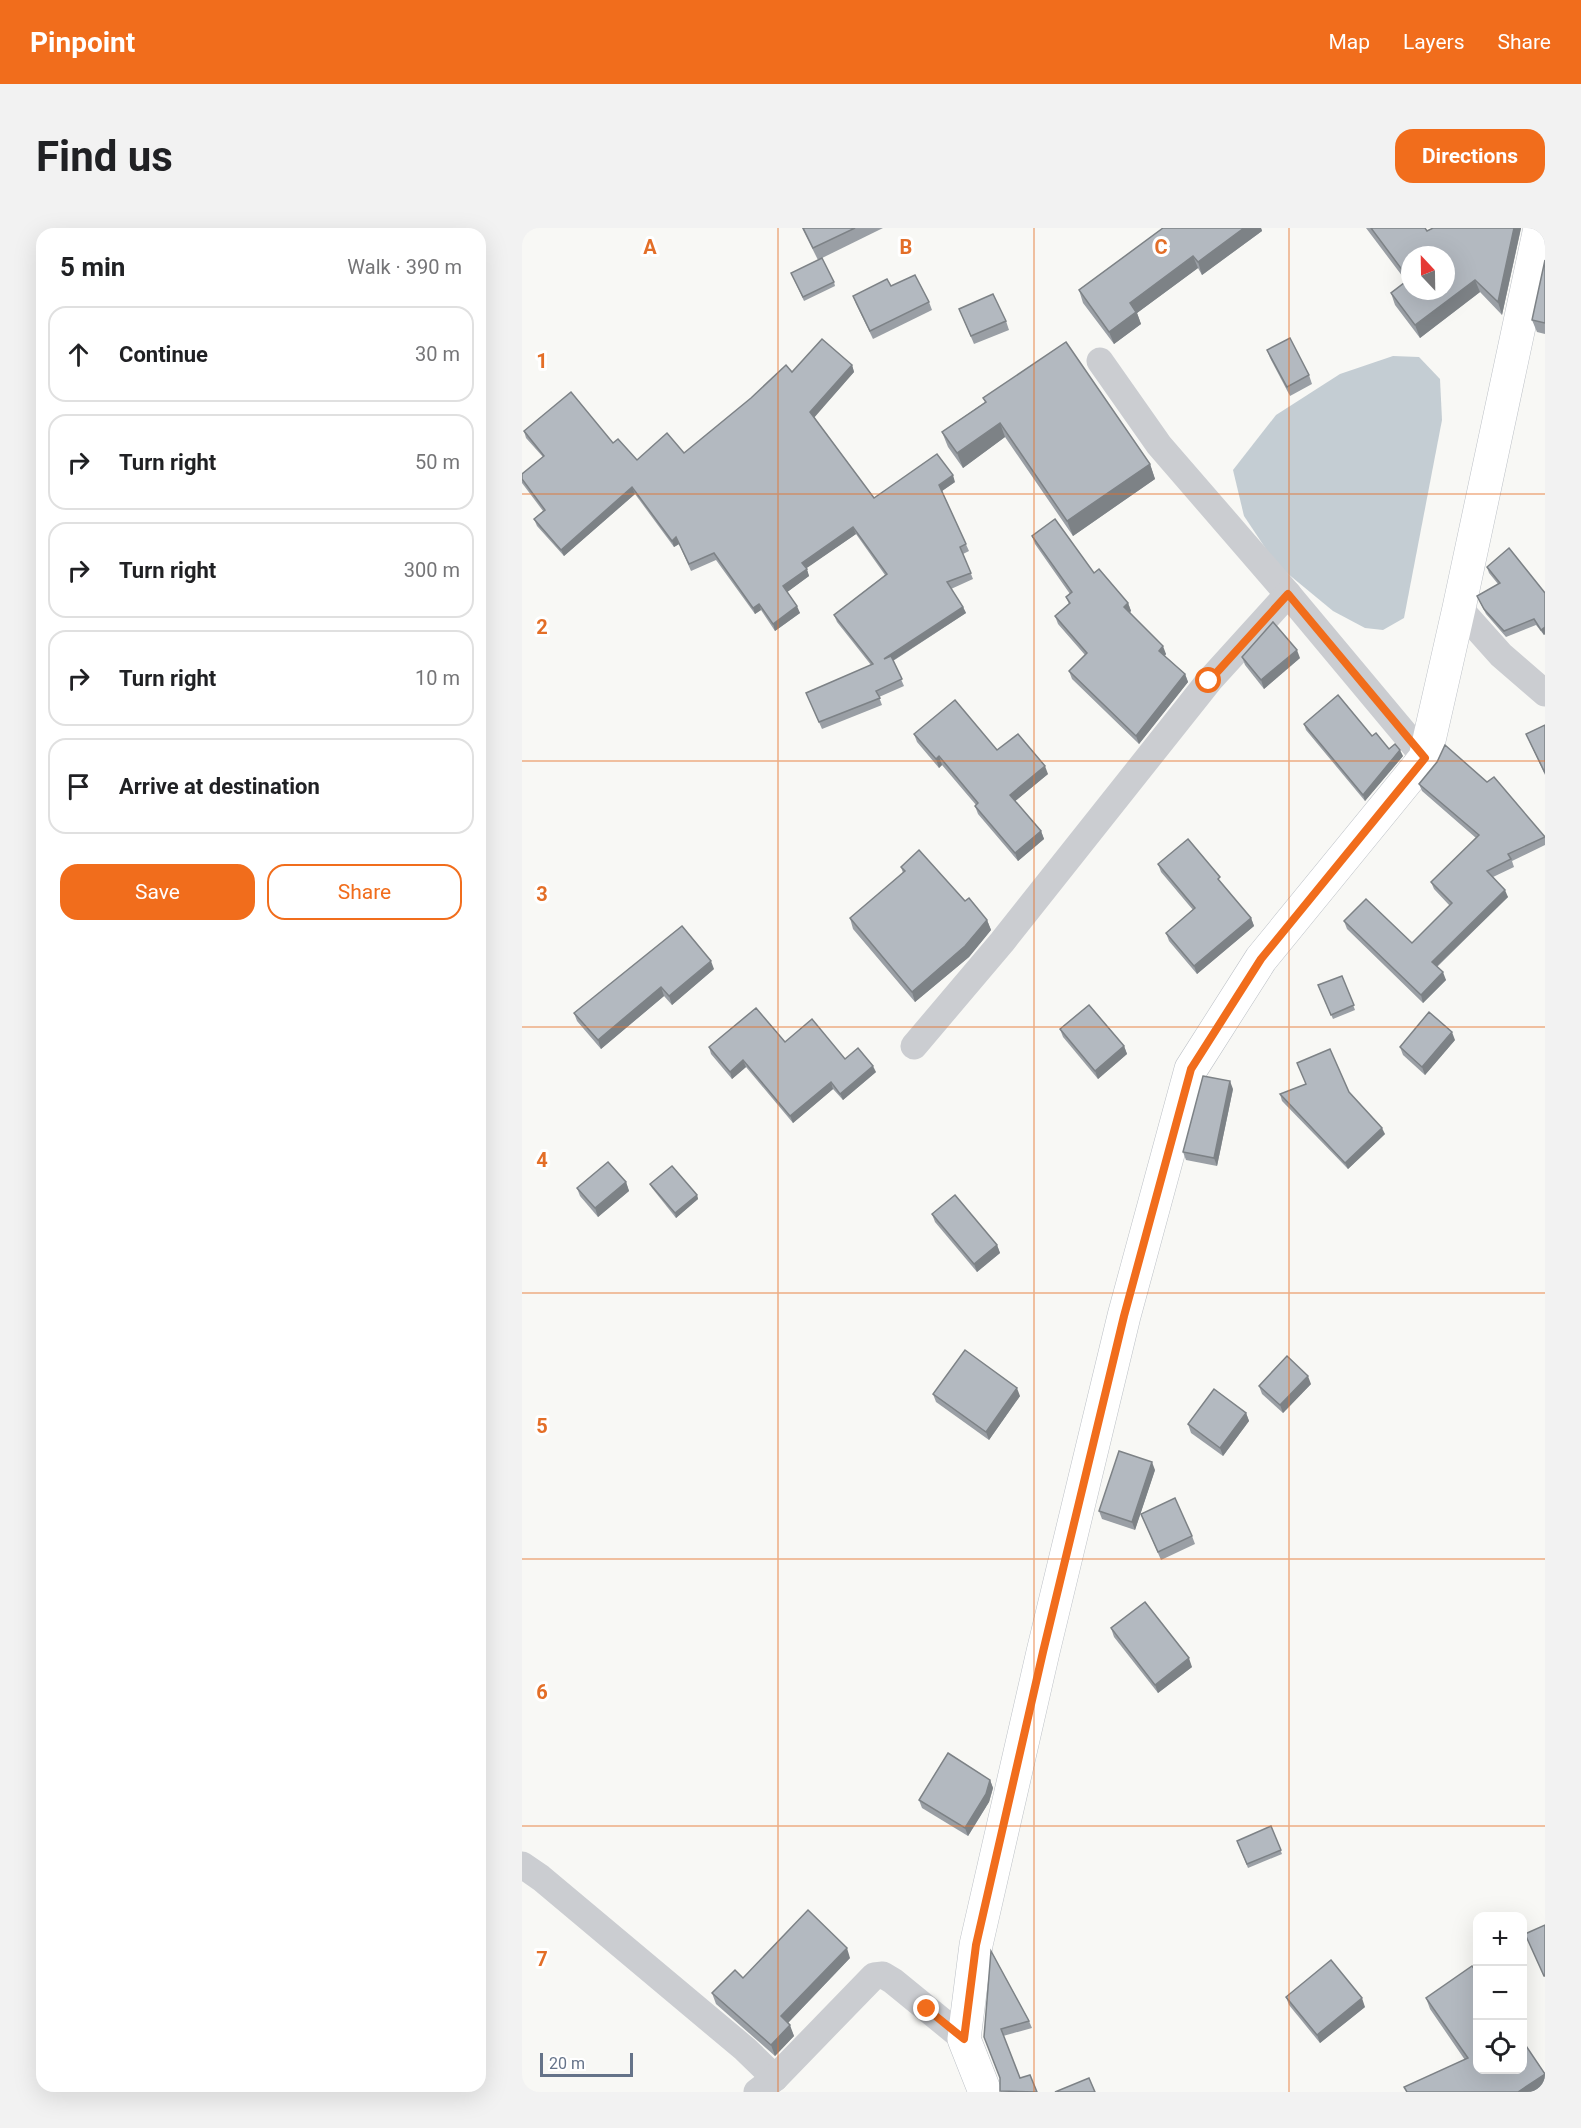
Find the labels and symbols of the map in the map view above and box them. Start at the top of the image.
text: A [643,235,657,259]
text: B [900,235,912,259]
text: C [1154,235,1168,259]
north arrow [1401,246,1455,300]
text: 1 [536,349,548,373]
text: 2 [536,615,548,639]
route start [1195,667,1221,693]
text: 3 [536,882,548,906]
text: 4 [536,1148,548,1172]
text: 5 [536,1414,548,1438]
text: 6 [536,1680,548,1704]
text: 7 [536,1947,548,1971]
route end [913,1995,939,2021]
scale bar [540,2050,633,2078]

